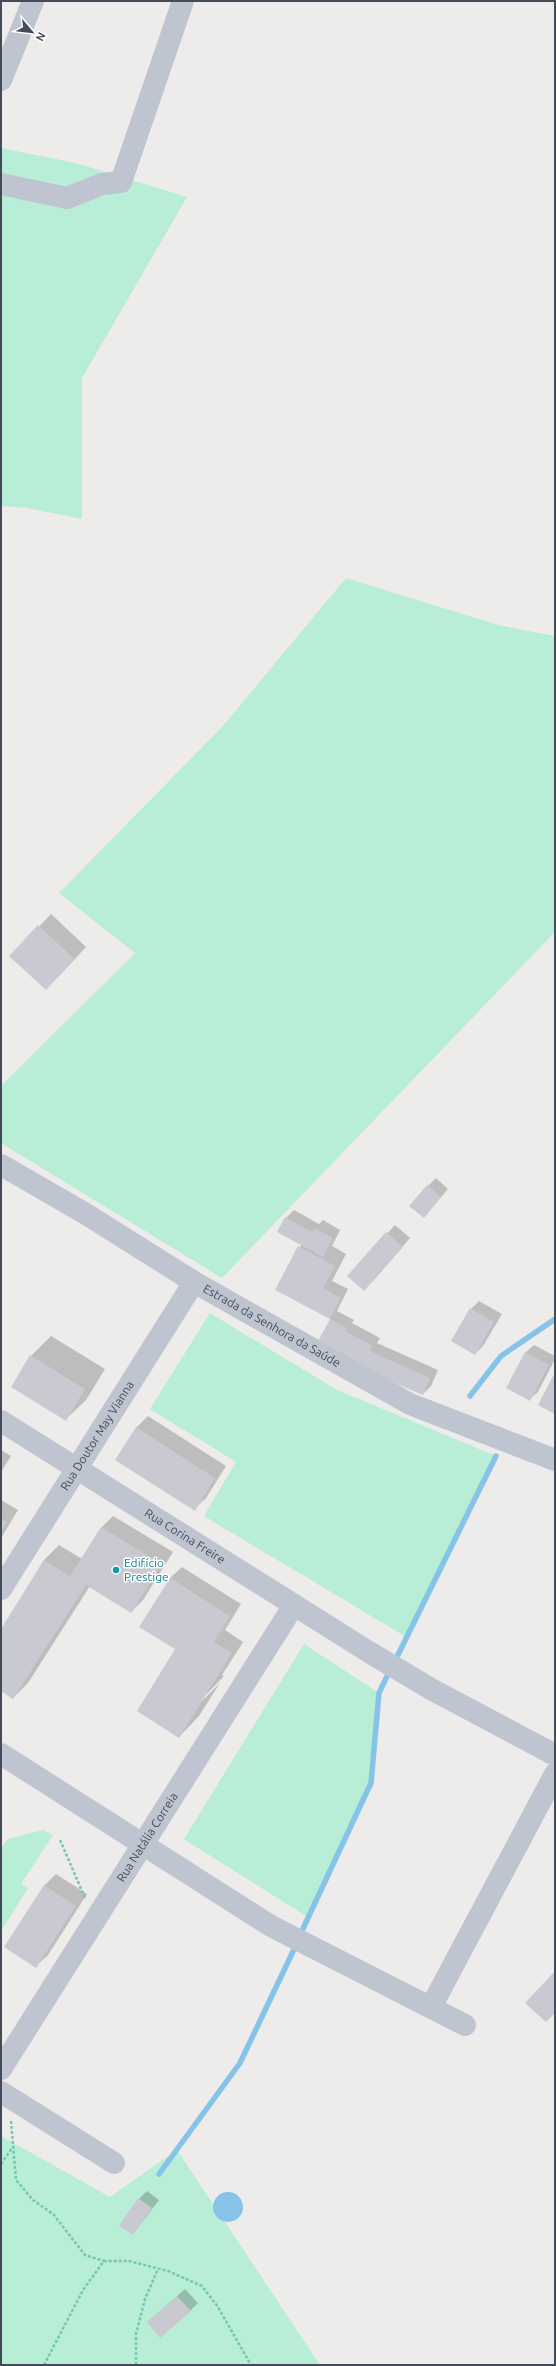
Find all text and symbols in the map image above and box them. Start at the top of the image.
north arrow [12,12,52,52]
text: N [34,30,48,43]
street label: Estrada da Senhora da Saúde [201,1282,343,1369]
street label: Rua Doutor May Vianna [58,1378,136,1493]
street label: Rua Corina Freire [143,1506,228,1566]
place label: Edifício Prestige [124,1556,169,1583]
marker: Edifício Prestige [111,1565,121,1575]
street label: Rua Natália Correia [114,1790,180,1884]

